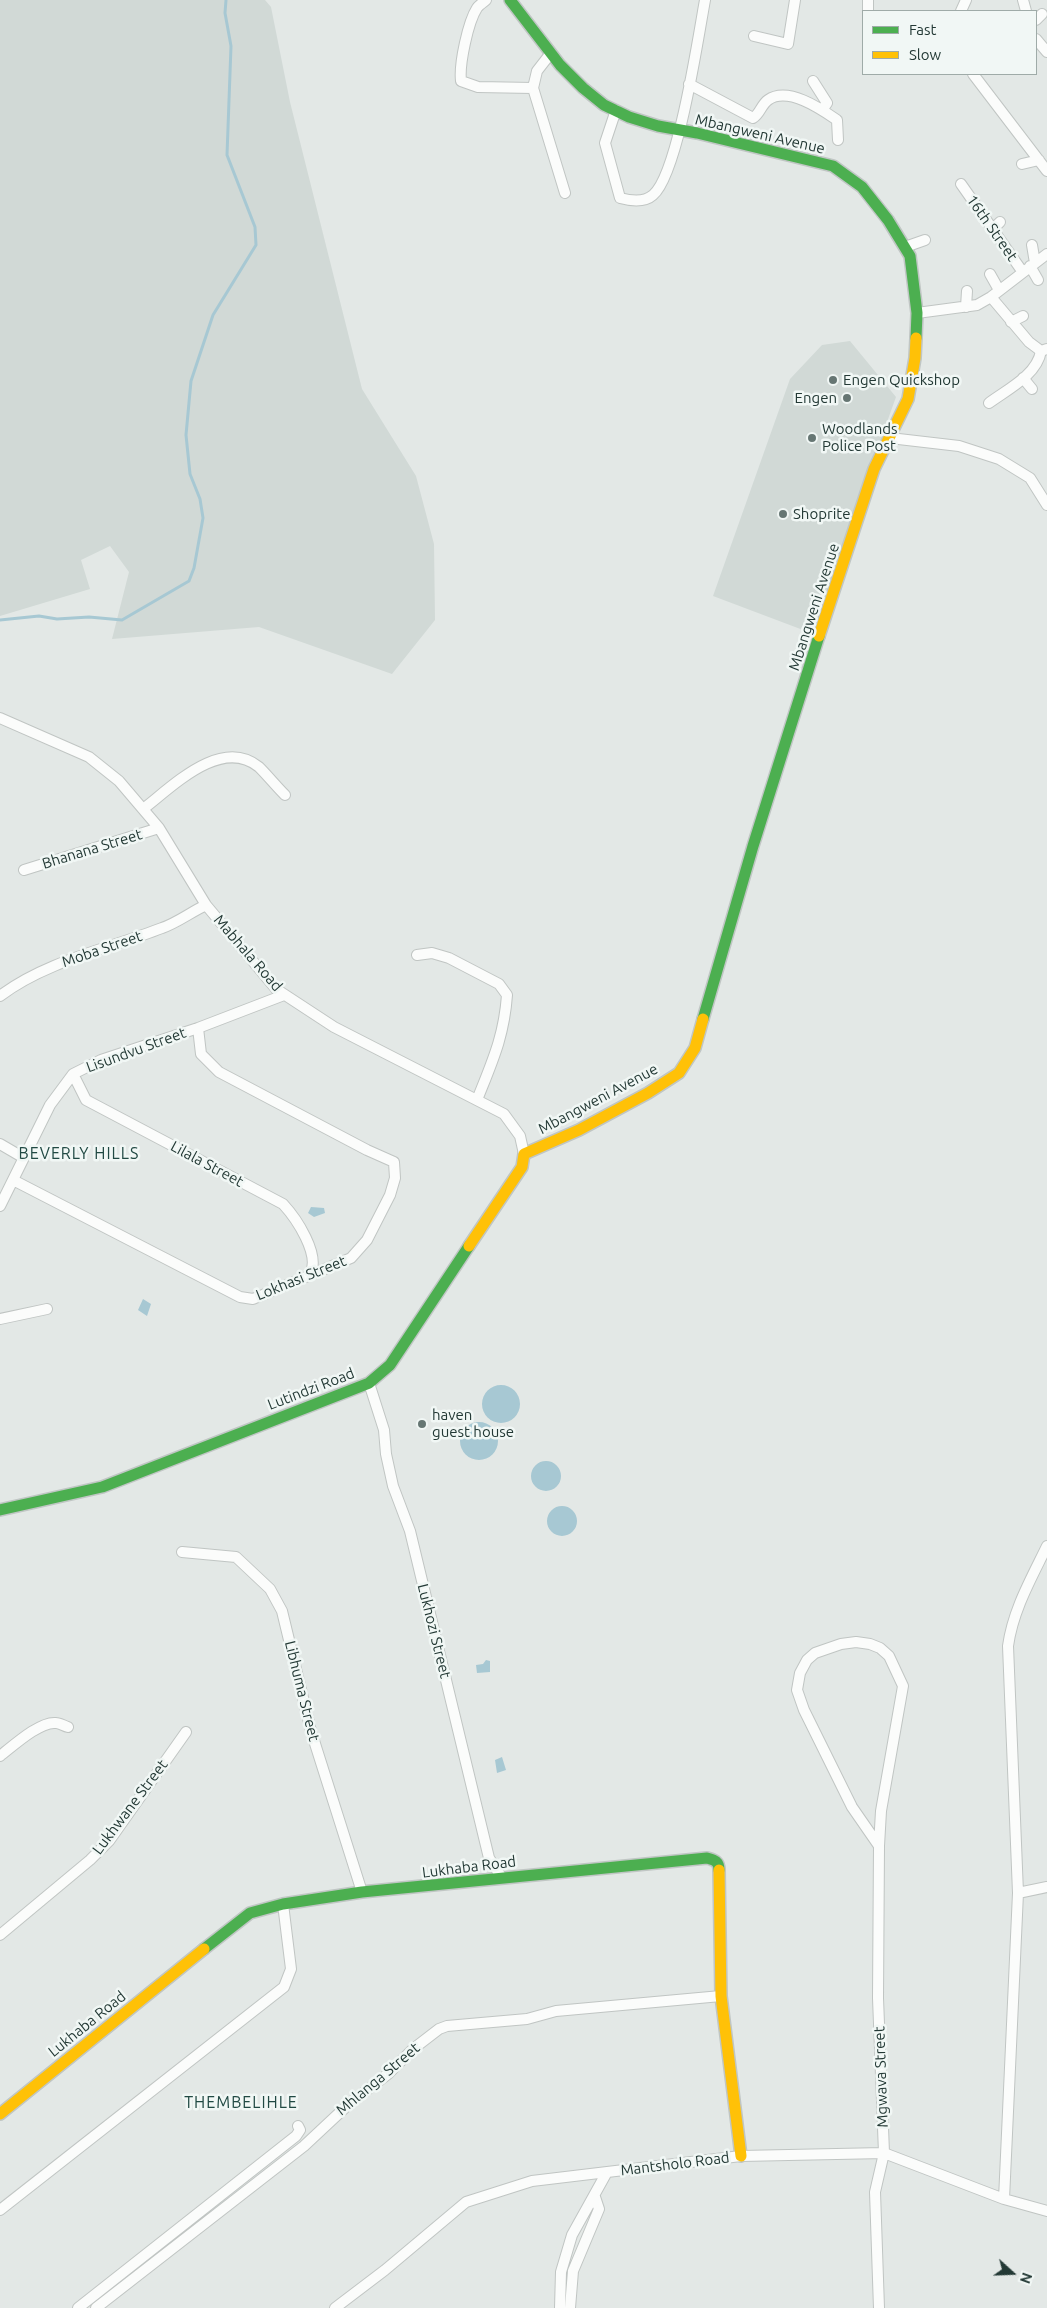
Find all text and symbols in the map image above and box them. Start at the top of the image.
legend [862,10,1037,75]
text: Fast [909,21,936,38]
text: Slow [909,46,941,63]
street label: Mbangweni Avenue [693,110,827,158]
street label: 16th Street [963,191,1021,265]
place label: Engen Quickshop [843,371,960,389]
marker: Engen Quickshop [827,374,839,386]
place label: Engen [795,389,837,407]
marker: Engen [841,392,853,404]
place label: Woodlands Police Post [822,420,897,455]
marker: Woodlands Police Post [806,432,818,444]
place label: Shoprite [793,505,850,523]
marker: Shoprite [777,508,789,520]
street label: Mbangweni Avenue [785,541,843,673]
street label: Bhanana Street [40,825,144,873]
street label: Mabhala Road [210,911,286,995]
street label: Moba Street [60,927,144,971]
street label: Lisundvu Street [84,1024,188,1076]
street label: Mbangweni Avenue [535,1060,661,1138]
street label: Lilala Street [167,1137,247,1191]
district label: BEVERLY HILLS [17,1144,141,1164]
street label: Lokhasi Street [253,1252,349,1304]
street label: Lutindzi Road [265,1364,357,1414]
place label: haven guest house [432,1406,514,1441]
marker: haven guest house [416,1418,428,1430]
street label: Lukhozi Street [414,1582,454,1680]
street label: Libhuma Street [281,1639,323,1743]
street label: Lukhwane Street [89,1756,171,1858]
street label: Lukhaba Road [421,1852,517,1882]
street label: Lukhaba Road [45,1987,129,2061]
street label: Mgwava Street [870,2026,892,2128]
street label: Mhlanga Street [333,2039,423,2119]
district label: THEMBELIHLE [183,2093,299,2113]
street label: Mantsholo Road [619,2148,731,2180]
north arrow [987,2248,1037,2298]
text: N [1017,2270,1035,2286]

